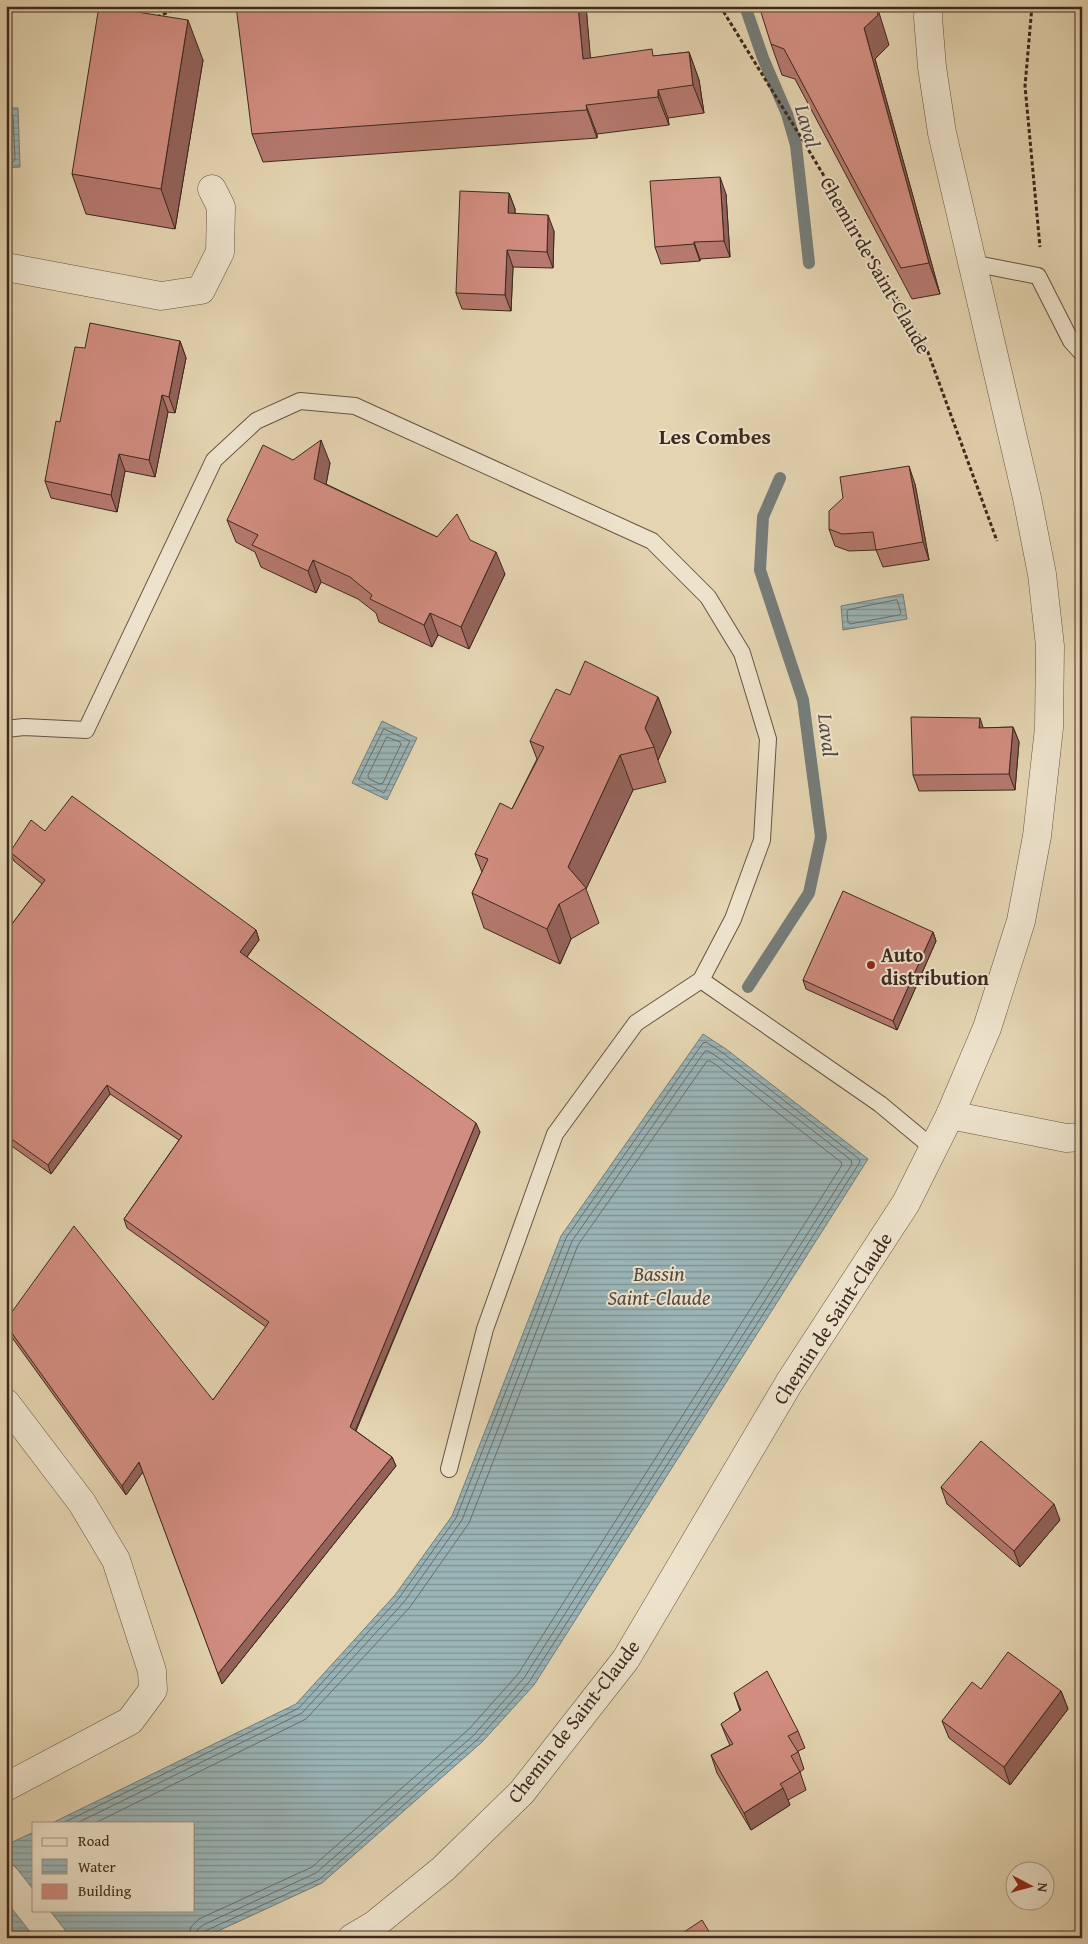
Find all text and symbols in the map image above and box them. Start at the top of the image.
water label: Laval [787,100,829,151]
street label: Chemin de Saint-Claude [813,171,939,359]
district label: Les Combes [659,420,771,452]
water label: Laval [810,711,846,758]
place label: Auto distribution [881,940,989,992]
marker: Auto distribution [865,959,877,971]
street label: Chemin de Saint-Claude [765,1226,899,1410]
water label: Bassin Saint-Claude [607,1258,711,1313]
street label: Chemin de Saint-Claude [500,1633,646,1809]
legend [32,1822,195,1912]
text: Road [78,1830,109,1851]
text: Water [78,1856,116,1877]
north arrow [1006,1862,1056,1912]
text: Building [78,1880,132,1901]
text: N [1032,1882,1053,1894]

